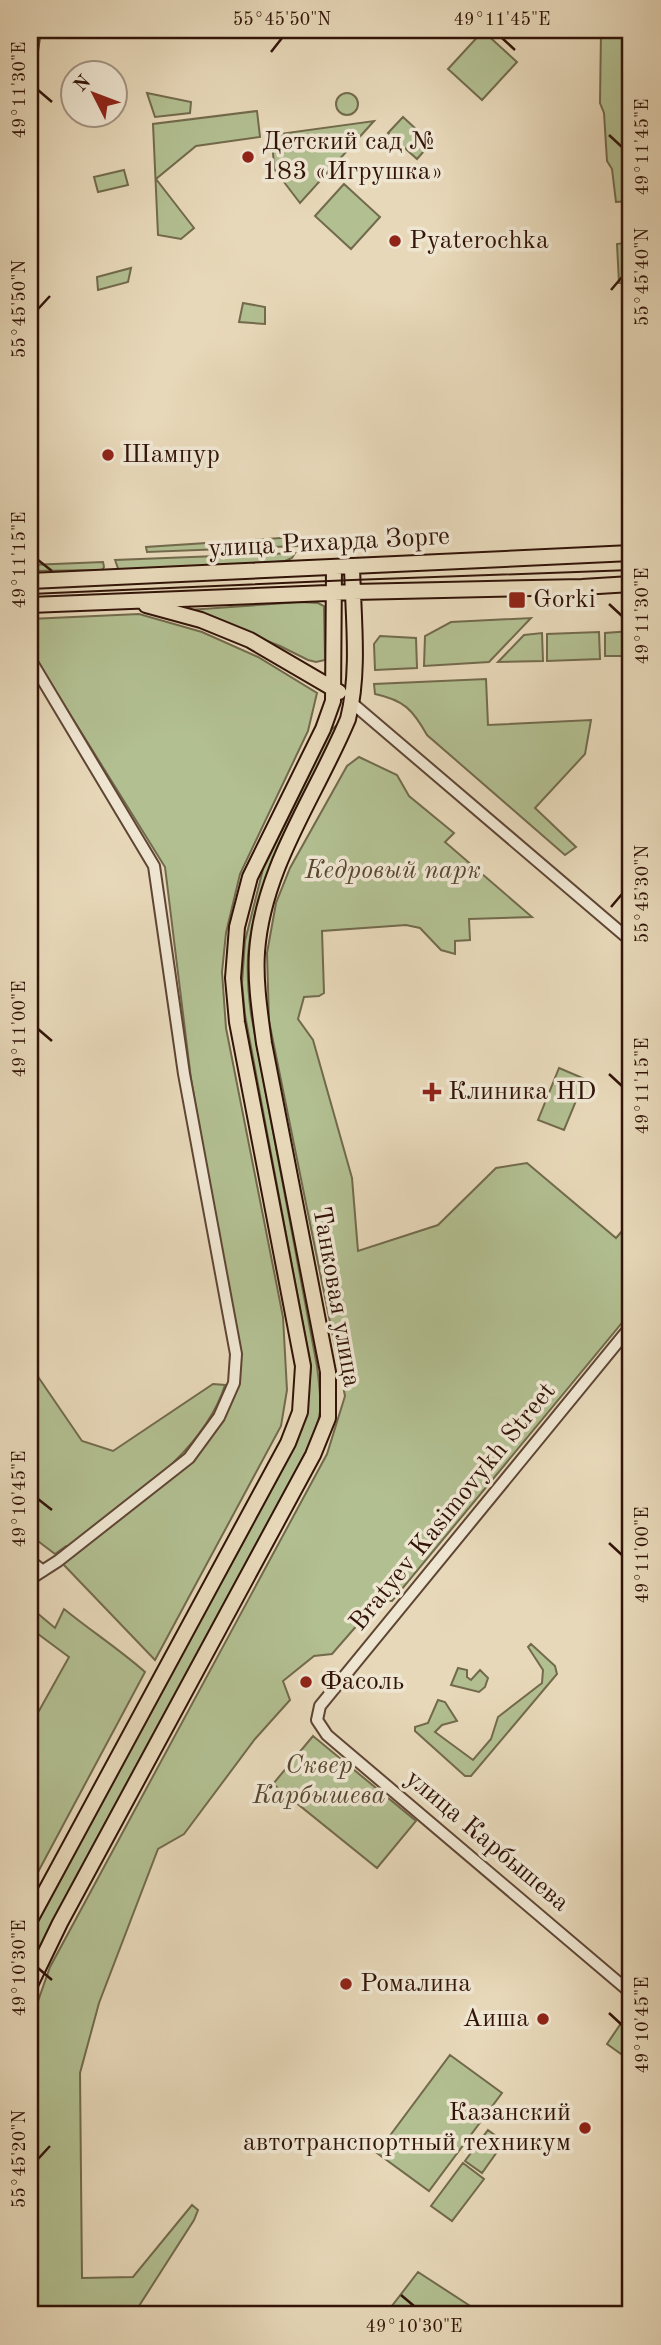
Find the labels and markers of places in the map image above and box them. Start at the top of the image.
place label: Детский сад № 183 «Игрушка» [262,129,443,185]
marker: Детский сад № 183 «Игрушка» [240,149,256,165]
place label: Pyaterochka [409,228,549,254]
marker: Pyaterochka [387,233,403,249]
place label: Шампур [122,442,220,468]
marker: Шампур [100,447,116,463]
place label: Gorki [533,587,596,613]
marker: Gorki [507,590,527,610]
place label: Клиника HD [448,1079,596,1105]
marker: Клиника HD [422,1082,442,1102]
place label: Фасоль [320,1669,404,1695]
marker: Фасоль [298,1674,314,1690]
place label: Ромалина [360,1971,471,1997]
marker: Ромалина [338,1976,354,1992]
place label: Аиша [462,2006,529,2032]
marker: Аиша [535,2011,551,2027]
place label: Казанский автотранспортный техникум [243,2100,571,2156]
marker: Казанский автотранспортный техникум [577,2120,593,2136]

